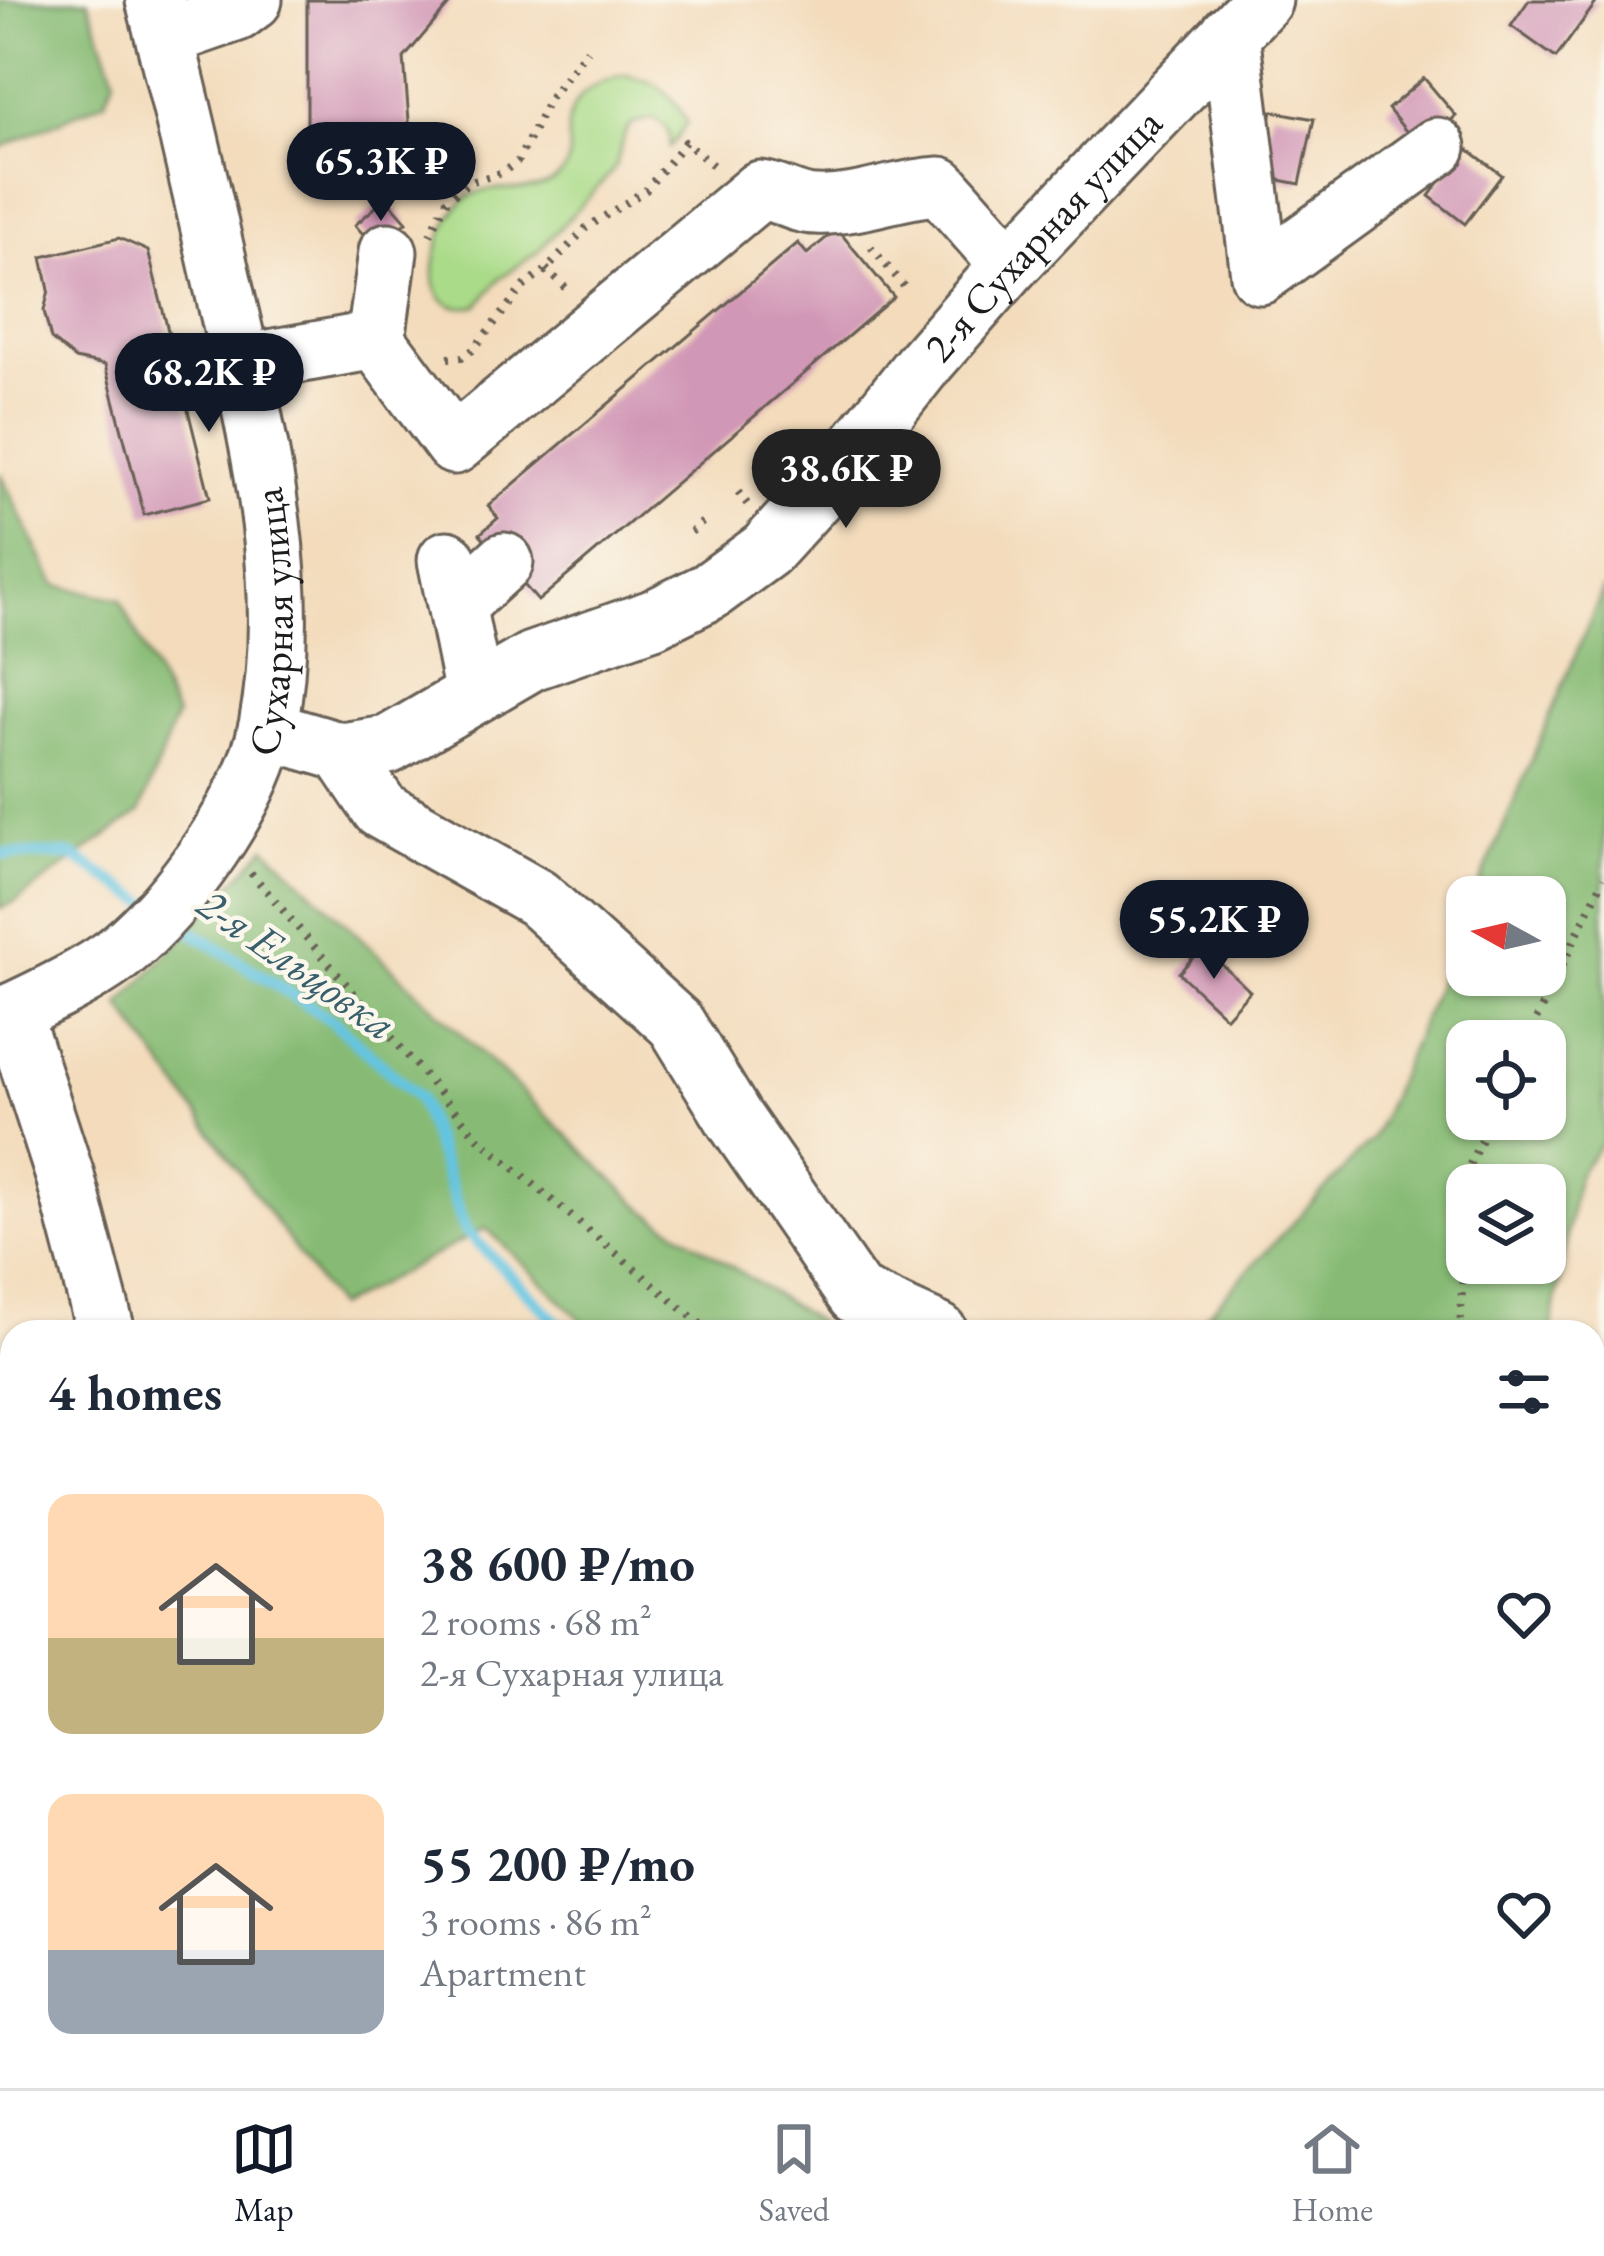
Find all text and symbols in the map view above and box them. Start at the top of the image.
street label: 2-я Сухарная улица [911,96,1174,373]
pin: 65.3K ₽ [270,122,492,224]
text: 65.3K ₽ [314,135,448,186]
pin: 68.2K ₽ [98,333,320,435]
text: 68.2K ₽ [142,346,276,397]
pin: 38.6K ₽ [735,429,957,531]
text: 38.6K ₽ [779,442,913,493]
street label: Сухарная улица [235,484,306,762]
water label: 2-я Ельцовка [186,873,408,1053]
north arrow [1446,876,1566,996]
map controls [1446,876,1566,1284]
pin: 55.2K ₽ [1103,880,1325,982]
text: 55.2K ₽ [1147,893,1281,944]
button: locate [1446,1020,1566,1140]
button: layers [1446,1164,1566,1284]
text: 4 homes [48,1359,222,1425]
icon: filters [1491,1359,1557,1425]
text: 38 600 ₽/mo [420,1530,695,1596]
icon: home [144,1542,288,1686]
icon: heart [1491,1581,1557,1647]
text: 2 rooms · 68 m² [420,1596,652,1647]
text: 2-я Сухарная улица [420,1647,724,1698]
text: 55 200 ₽/mo [420,1830,695,1896]
icon: home [144,1842,288,1986]
icon: heart [1491,1881,1557,1947]
text: 3 rooms · 86 m² [420,1896,652,1947]
text: Apartment [420,1947,586,1998]
tab: Map [231,2116,297,2231]
tab: Saved [759,2116,830,2231]
tab: Home [1291,2116,1373,2231]

